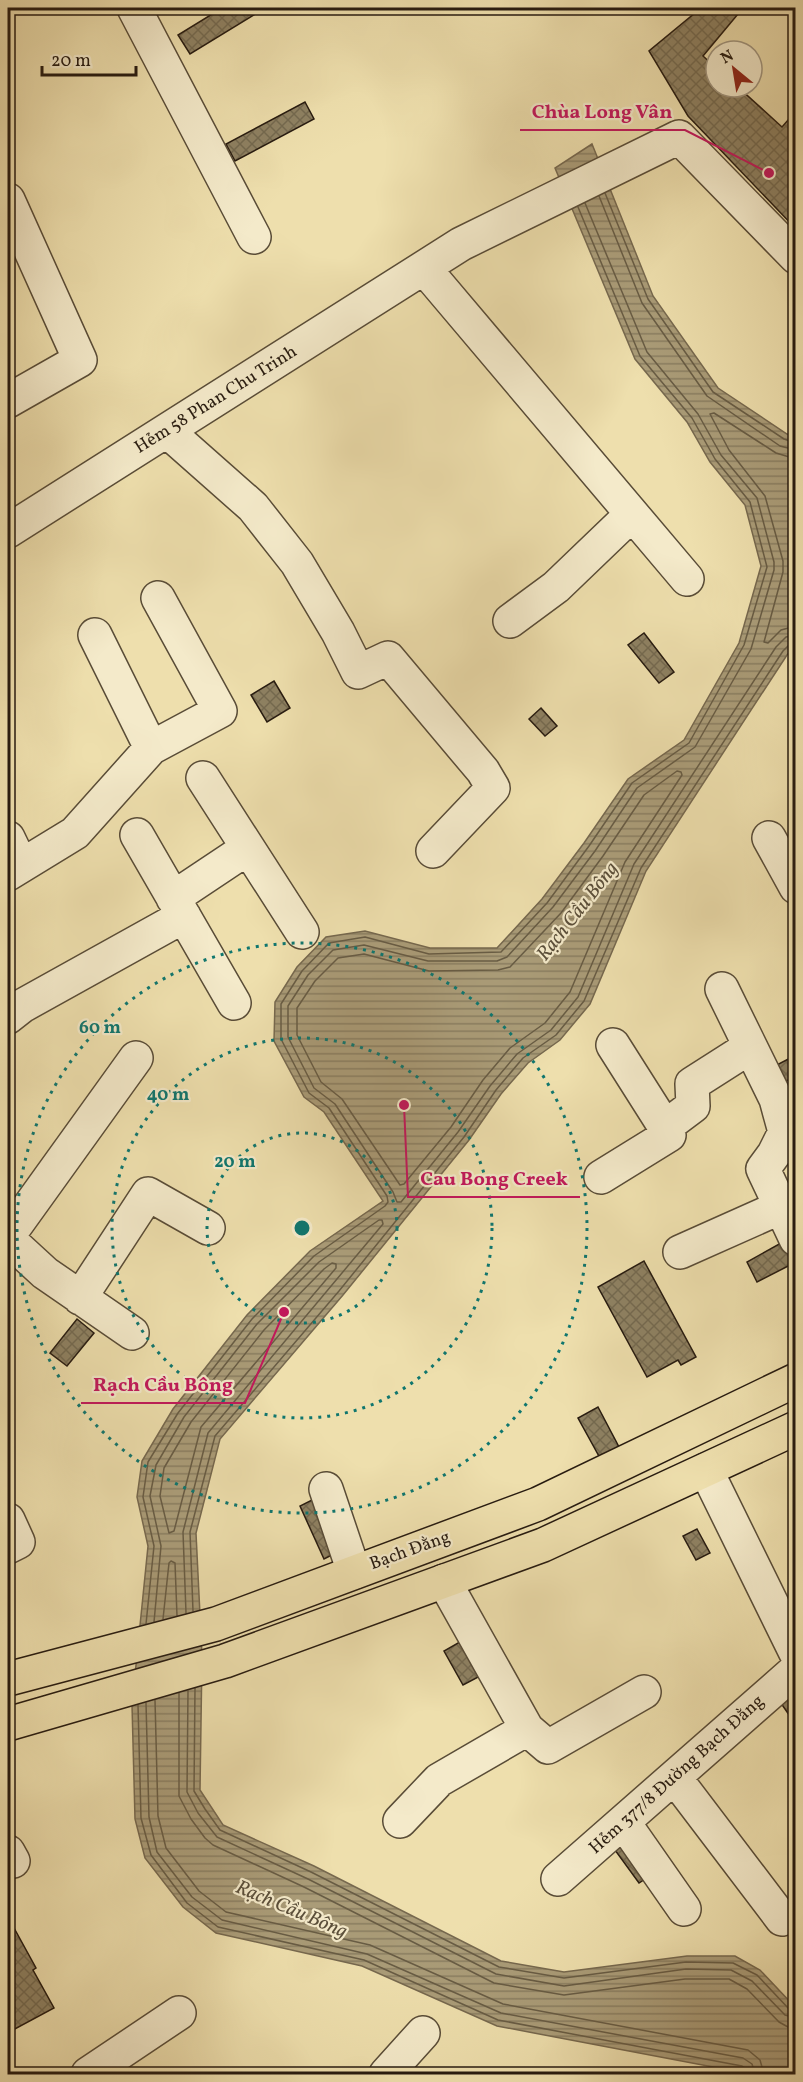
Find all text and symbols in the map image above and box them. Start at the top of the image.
scale bar [42,39,136,77]
north arrow [704,39,764,99]
text: N [717,45,738,70]
text: 20 m [51,49,91,74]
callout: Chùa Long Vân [520,92,685,130]
text: Chùa Long Vân [532,99,672,127]
street label: Hẻm 58 Phan Chu Trinh [130,340,302,460]
water label: Rạch Cầu Bông [530,856,626,967]
text: 60 m [79,1016,121,1041]
text: 40 m [147,1083,189,1108]
text: 20 m [214,1150,256,1175]
callout: Cau Bong Creek [408,1159,580,1197]
text: Cau Bong Creek [420,1166,568,1194]
centre of rings [292,1218,312,1238]
callout: Rạch Cầu Bông [81,1365,245,1403]
text: Rạch Cầu Bông [93,1372,233,1400]
street label: Bạch Đằng [366,1525,454,1577]
street label: Hẻm 377/8 Đường Bạch Đằng [584,1689,770,1861]
water label: Rạch Cầu Bông [231,1874,351,1946]

